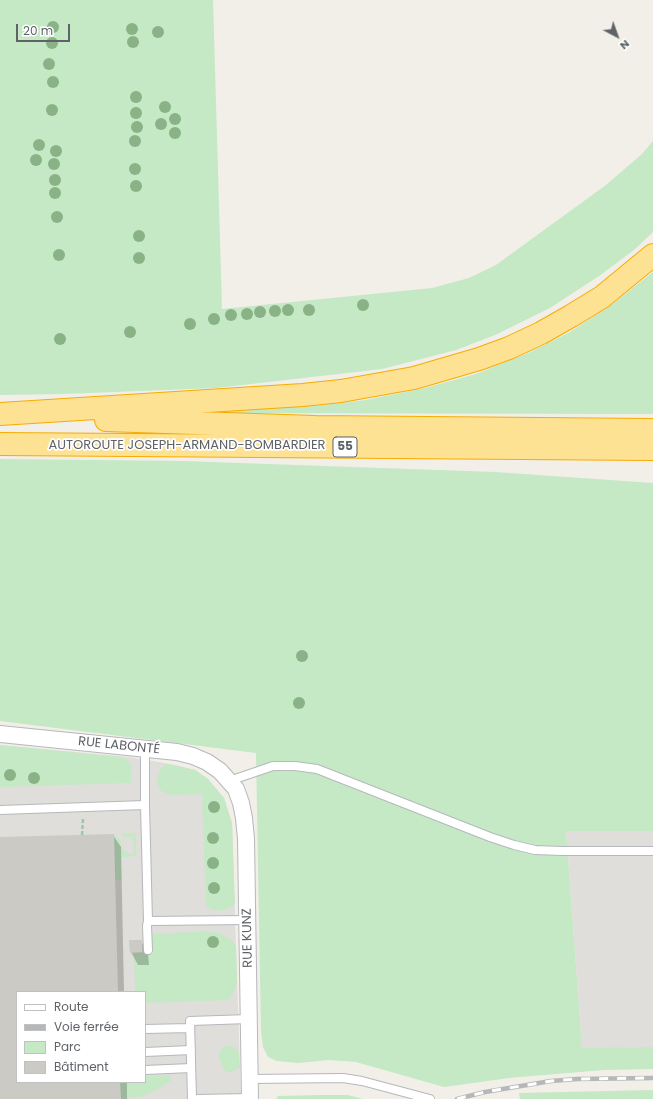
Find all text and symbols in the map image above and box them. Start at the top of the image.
scale bar [18,16,72,42]
north arrow [597,16,637,56]
text: 20 m [23,22,53,39]
text: N [616,36,633,54]
road number: 55 [333,437,357,457]
street label: AUTOROUTE JOSEPH-ARMAND-BOMBARDIER [48,438,326,454]
street label: RUE LABONTÉ [77,734,161,758]
street label: RUE KUNZ [240,908,256,968]
legend [16,991,146,1083]
text: Route [54,998,88,1015]
text: Voie ferrée [54,1018,119,1035]
text: Parc [54,1038,81,1055]
text: Bâtiment [54,1058,109,1075]

